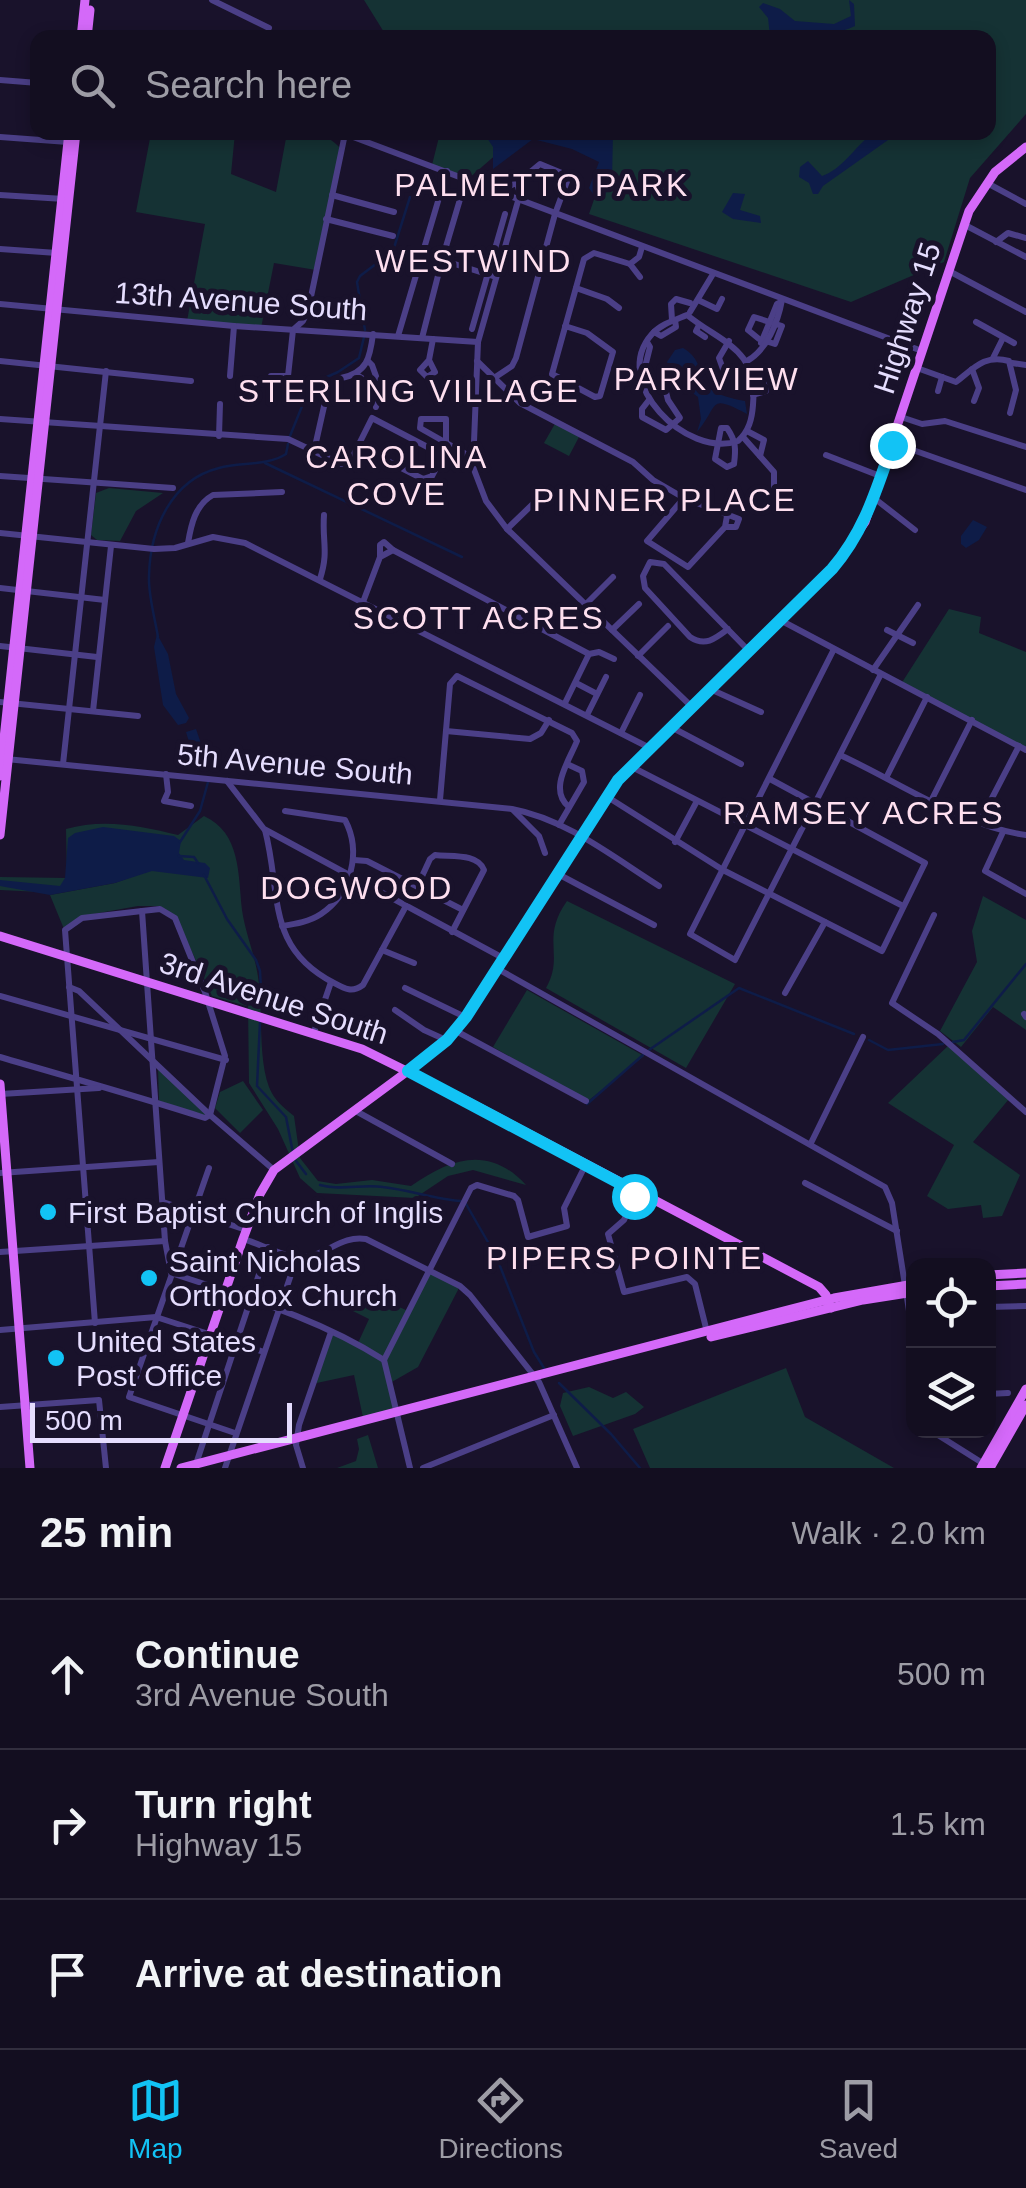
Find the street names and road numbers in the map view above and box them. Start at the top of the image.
street label: Highway 15 [867,238,947,398]
street label: 13th Avenue South [114,276,368,326]
street label: 5th Avenue South [176,737,414,791]
street label: 3rd Avenue South [156,946,392,1050]

